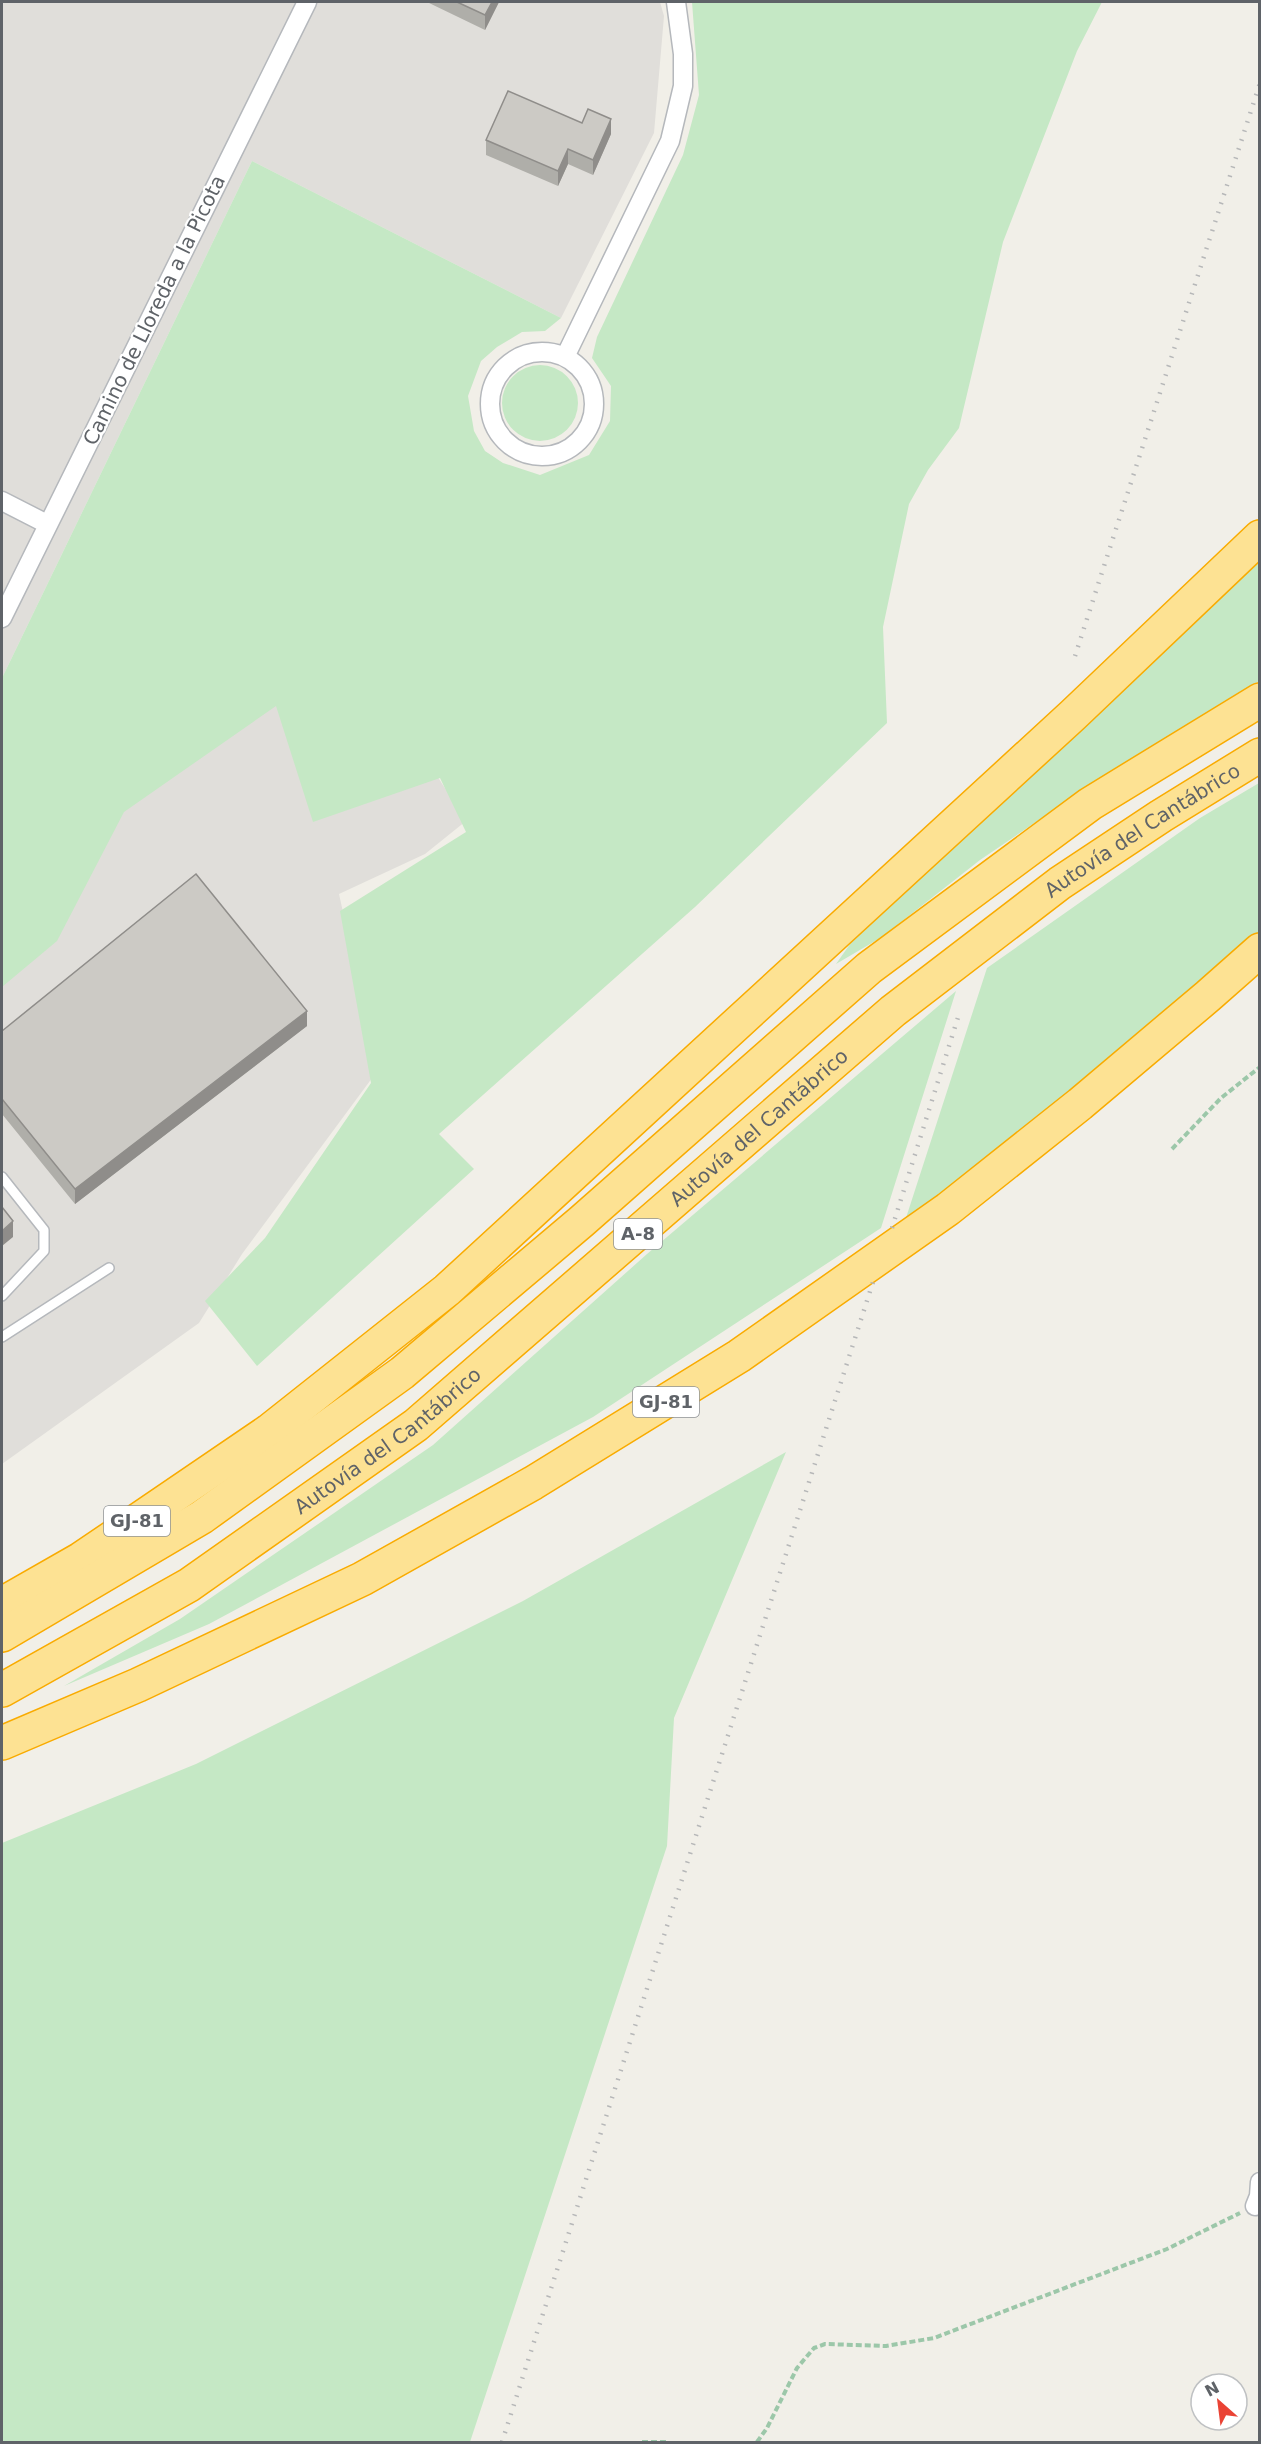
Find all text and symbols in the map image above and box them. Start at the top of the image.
street label: Camino de Lloreda a la Picota [78,171,230,449]
street label: Autovía del Cantábrico [1040,758,1245,902]
street label: Autovía del Cantábrico [665,1044,853,1211]
road number: A-8 [614,1219,662,1249]
street label: Autovía del Cantábrico [290,1362,486,1519]
road number: GJ-81 [633,1387,699,1417]
road number: GJ-81 [104,1506,170,1536]
north arrow [1189,2372,1249,2432]
text: N [1202,2378,1223,2401]

